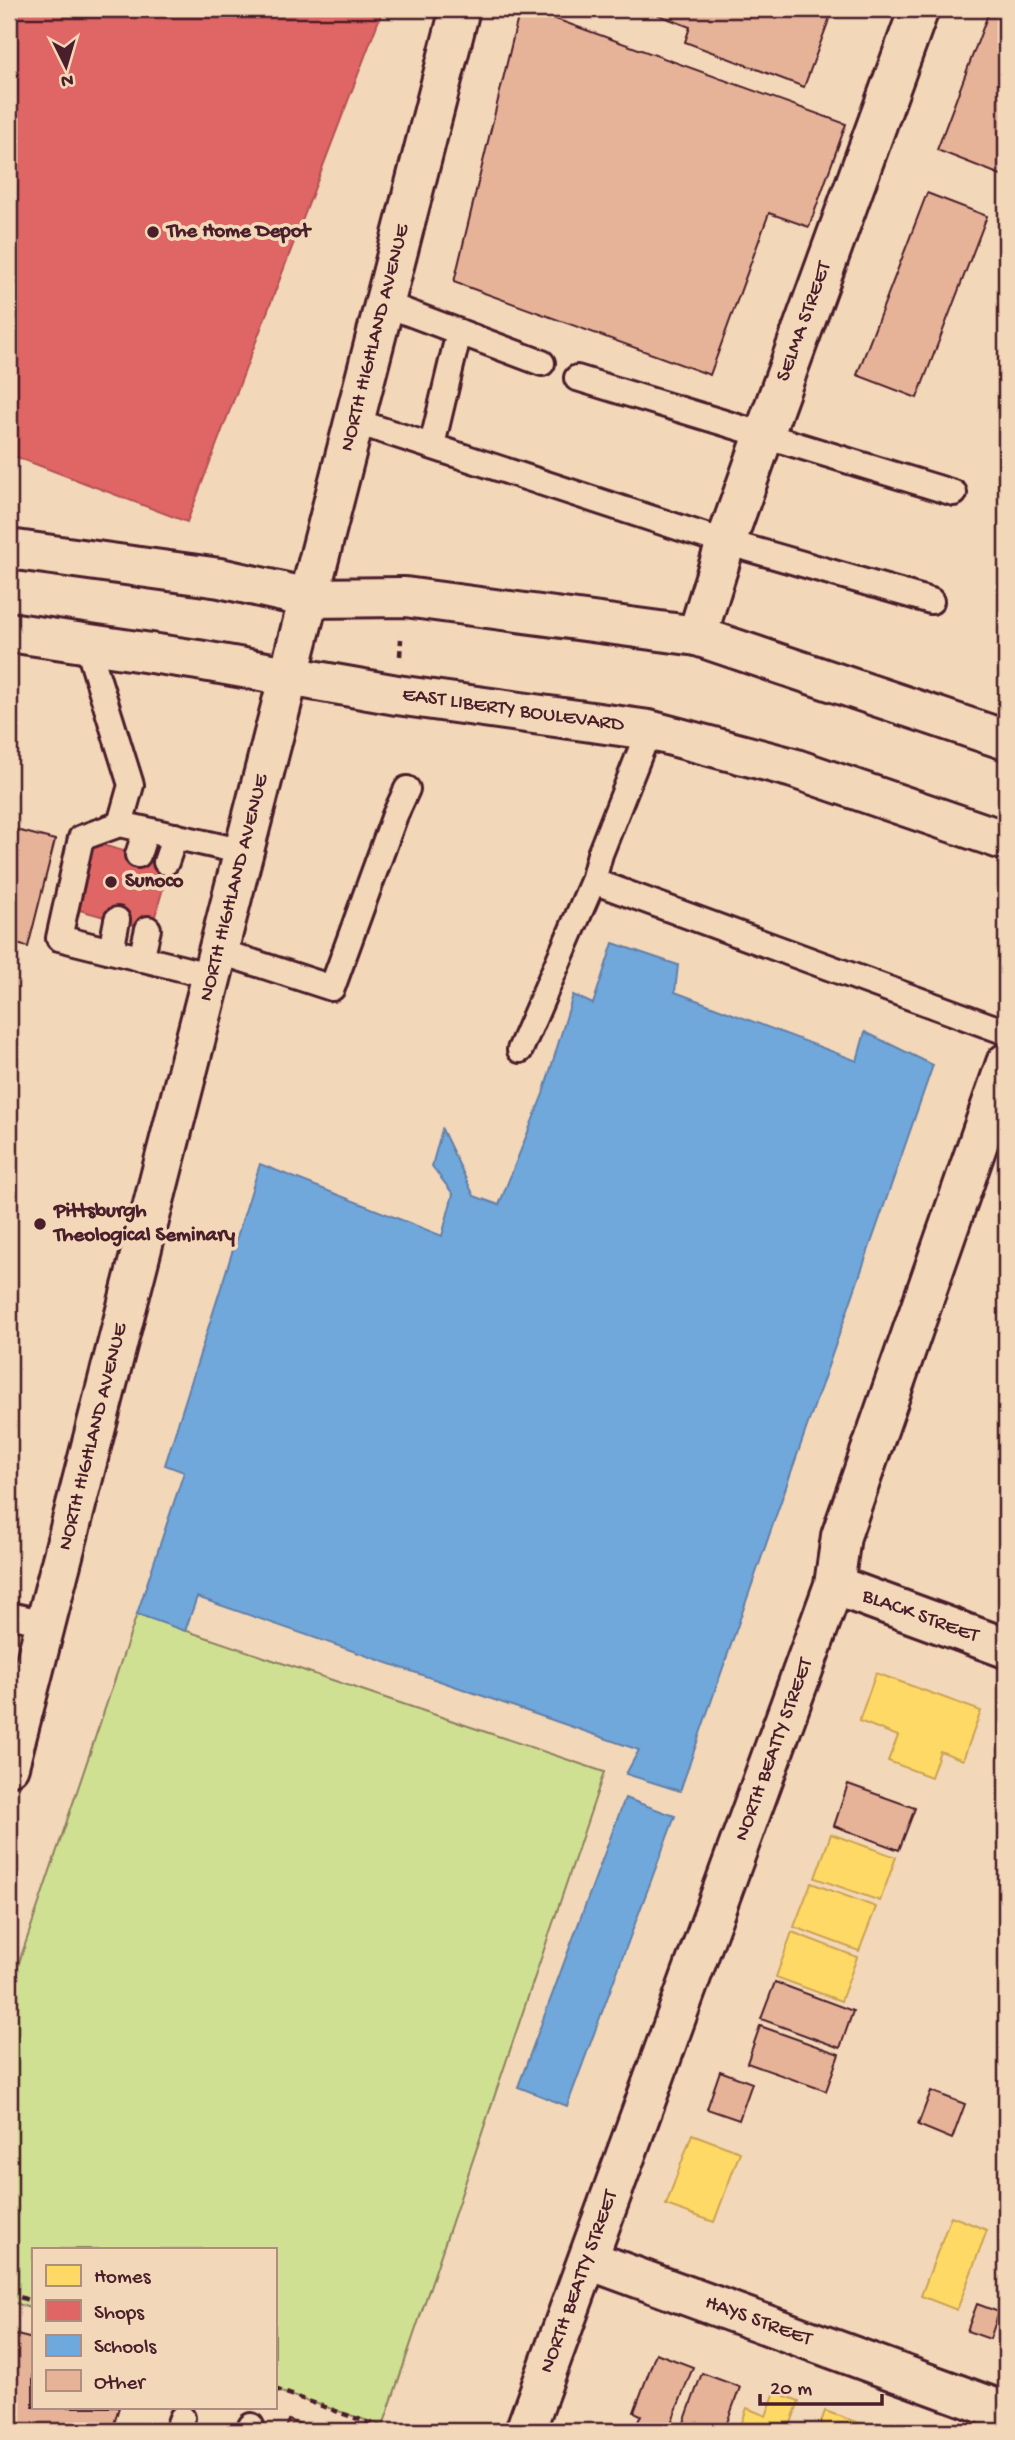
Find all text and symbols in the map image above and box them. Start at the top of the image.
north arrow [32,32,102,102]
text: N [60,67,74,91]
place label: The Home Depot [165,220,313,245]
street label: NORTH HIGHLAND AVENUE [336,221,417,454]
marker: The Home Depot [145,224,161,240]
street label: SELMA STREET [772,258,839,385]
street label: EAST LIBERTY BOULEVARD [401,683,626,739]
street label: NORTH HIGHLAND AVENUE [195,771,276,1004]
place label: Sunoco [125,870,184,895]
marker: Sunoco [103,874,119,890]
place label: Pittsburgh Theological Seminary [52,1200,236,1249]
marker: Pittsburgh Theological Seminary [32,1216,48,1232]
street label: NORTH HIGHLAND AVENUE [54,1320,135,1553]
street label: BLACK STREET [858,1584,982,1650]
street label: NORTH BEATTY STREET [730,1654,820,1845]
street label: NORTH BEATTY STREET [535,2186,625,2377]
legend [32,2248,276,2408]
text: Homes [94,2266,152,2291]
street label: HAYS STREET [701,2291,816,2353]
text: Shops [94,2302,145,2327]
text: Schools [94,2336,158,2361]
scale bar [760,2363,882,2407]
text: Other [94,2372,146,2397]
text: 20 m [770,2378,812,2403]

